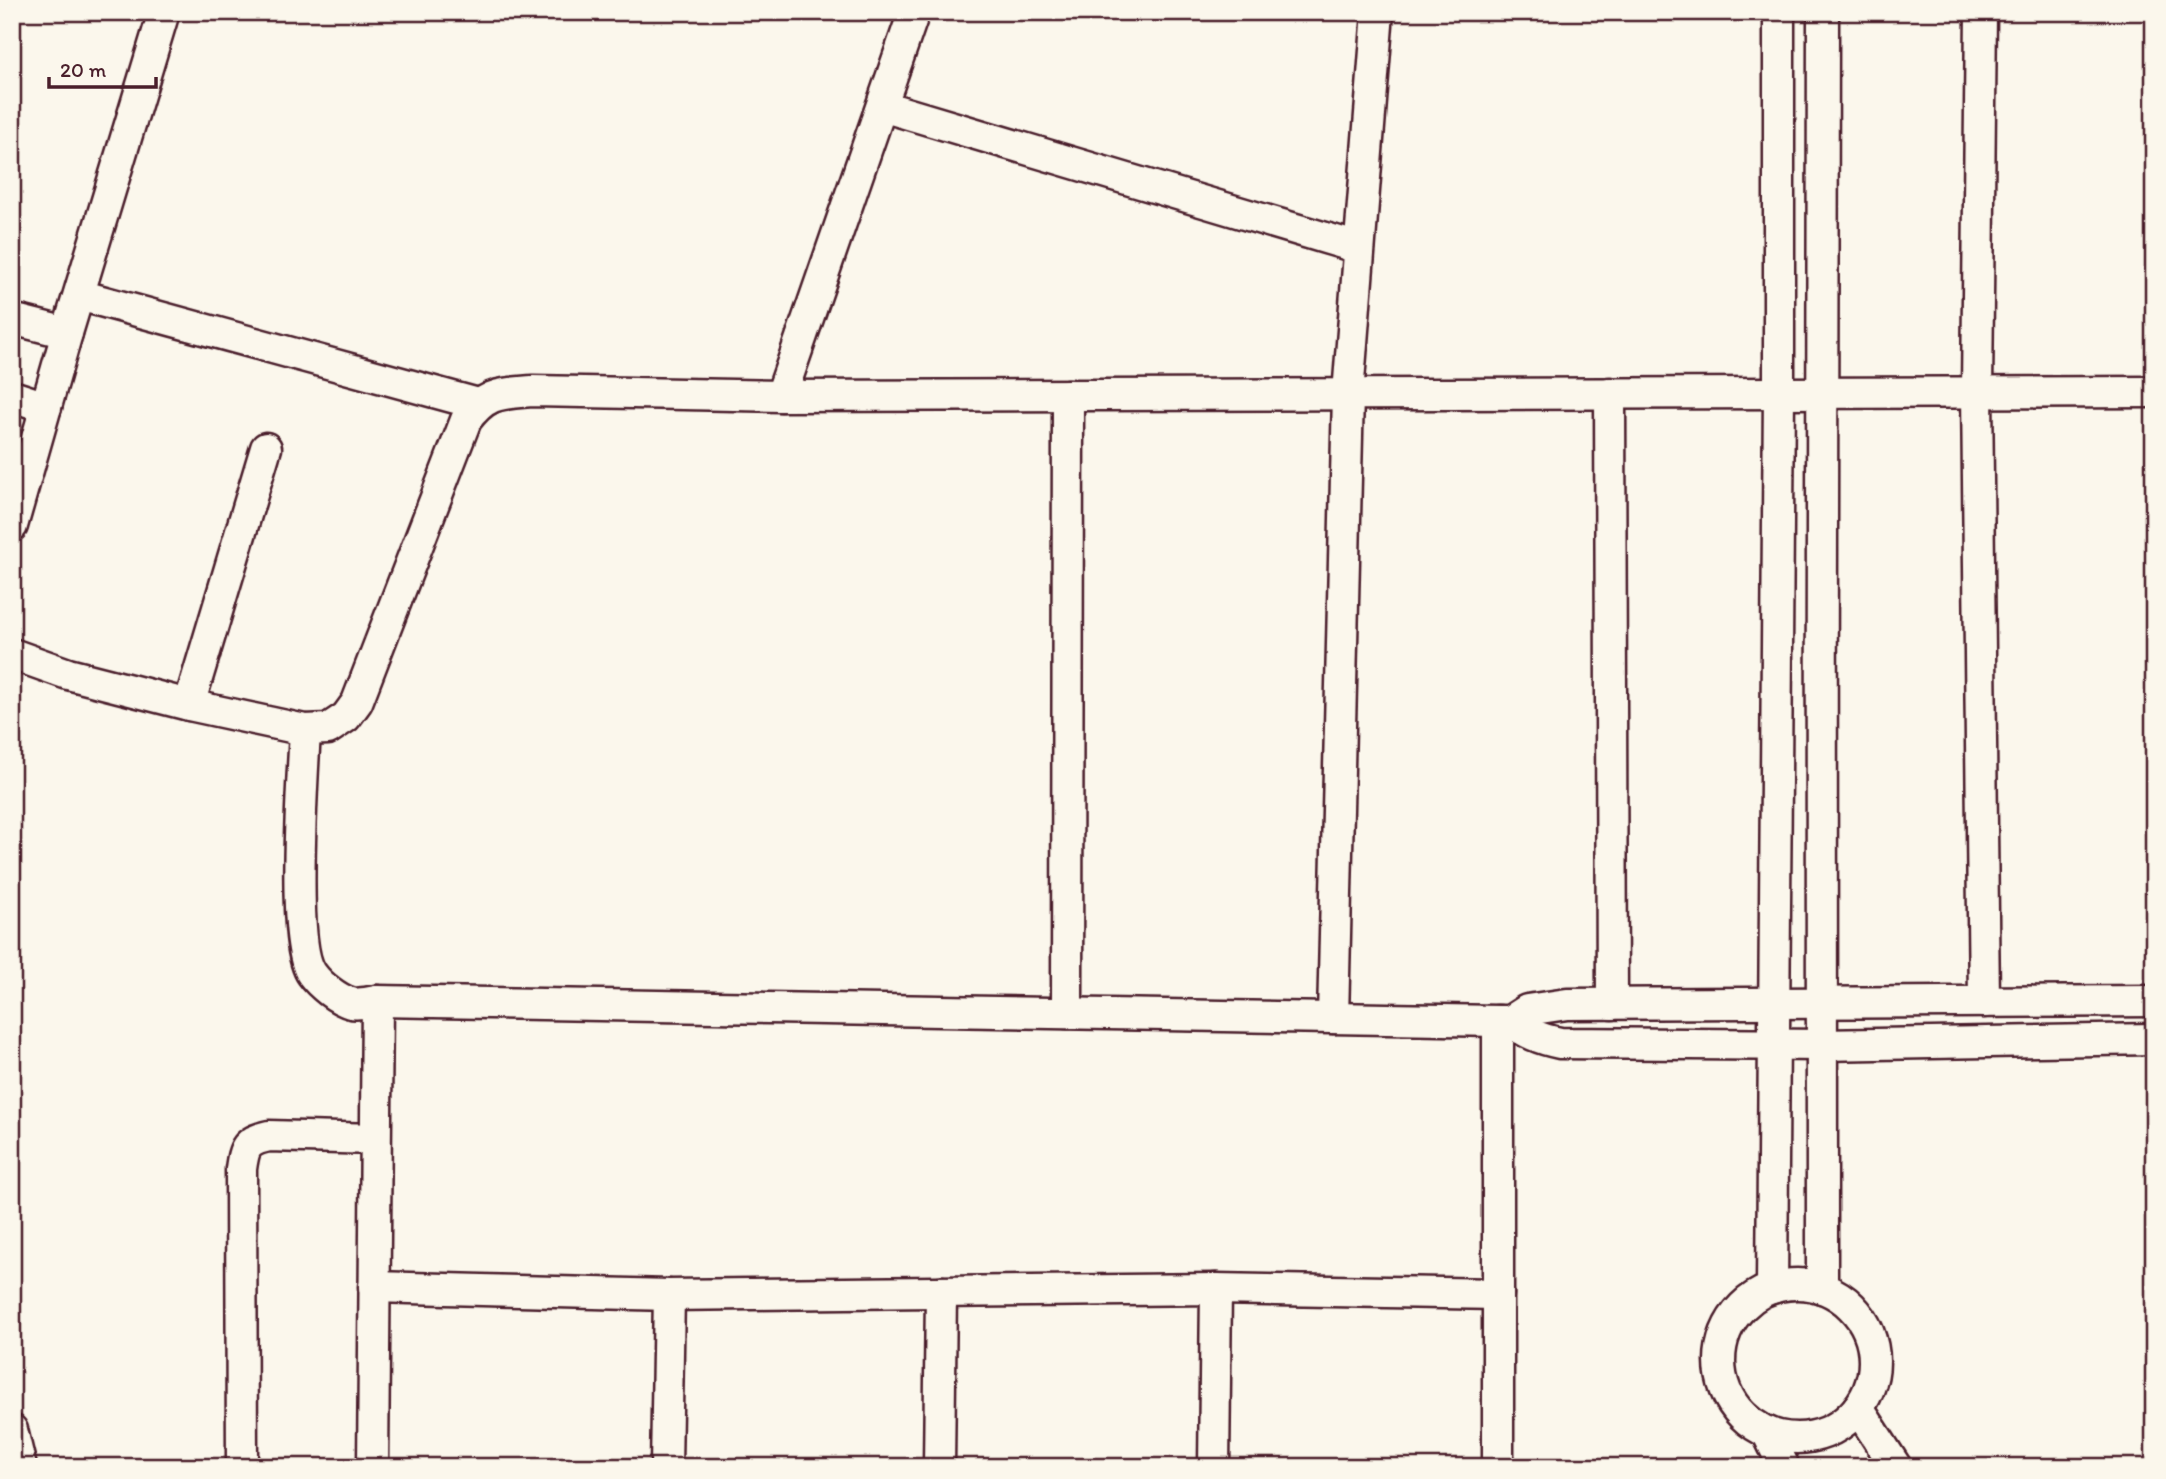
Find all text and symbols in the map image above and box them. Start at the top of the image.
scale bar [49,46,156,90]
text: 20 m [60,57,107,82]

